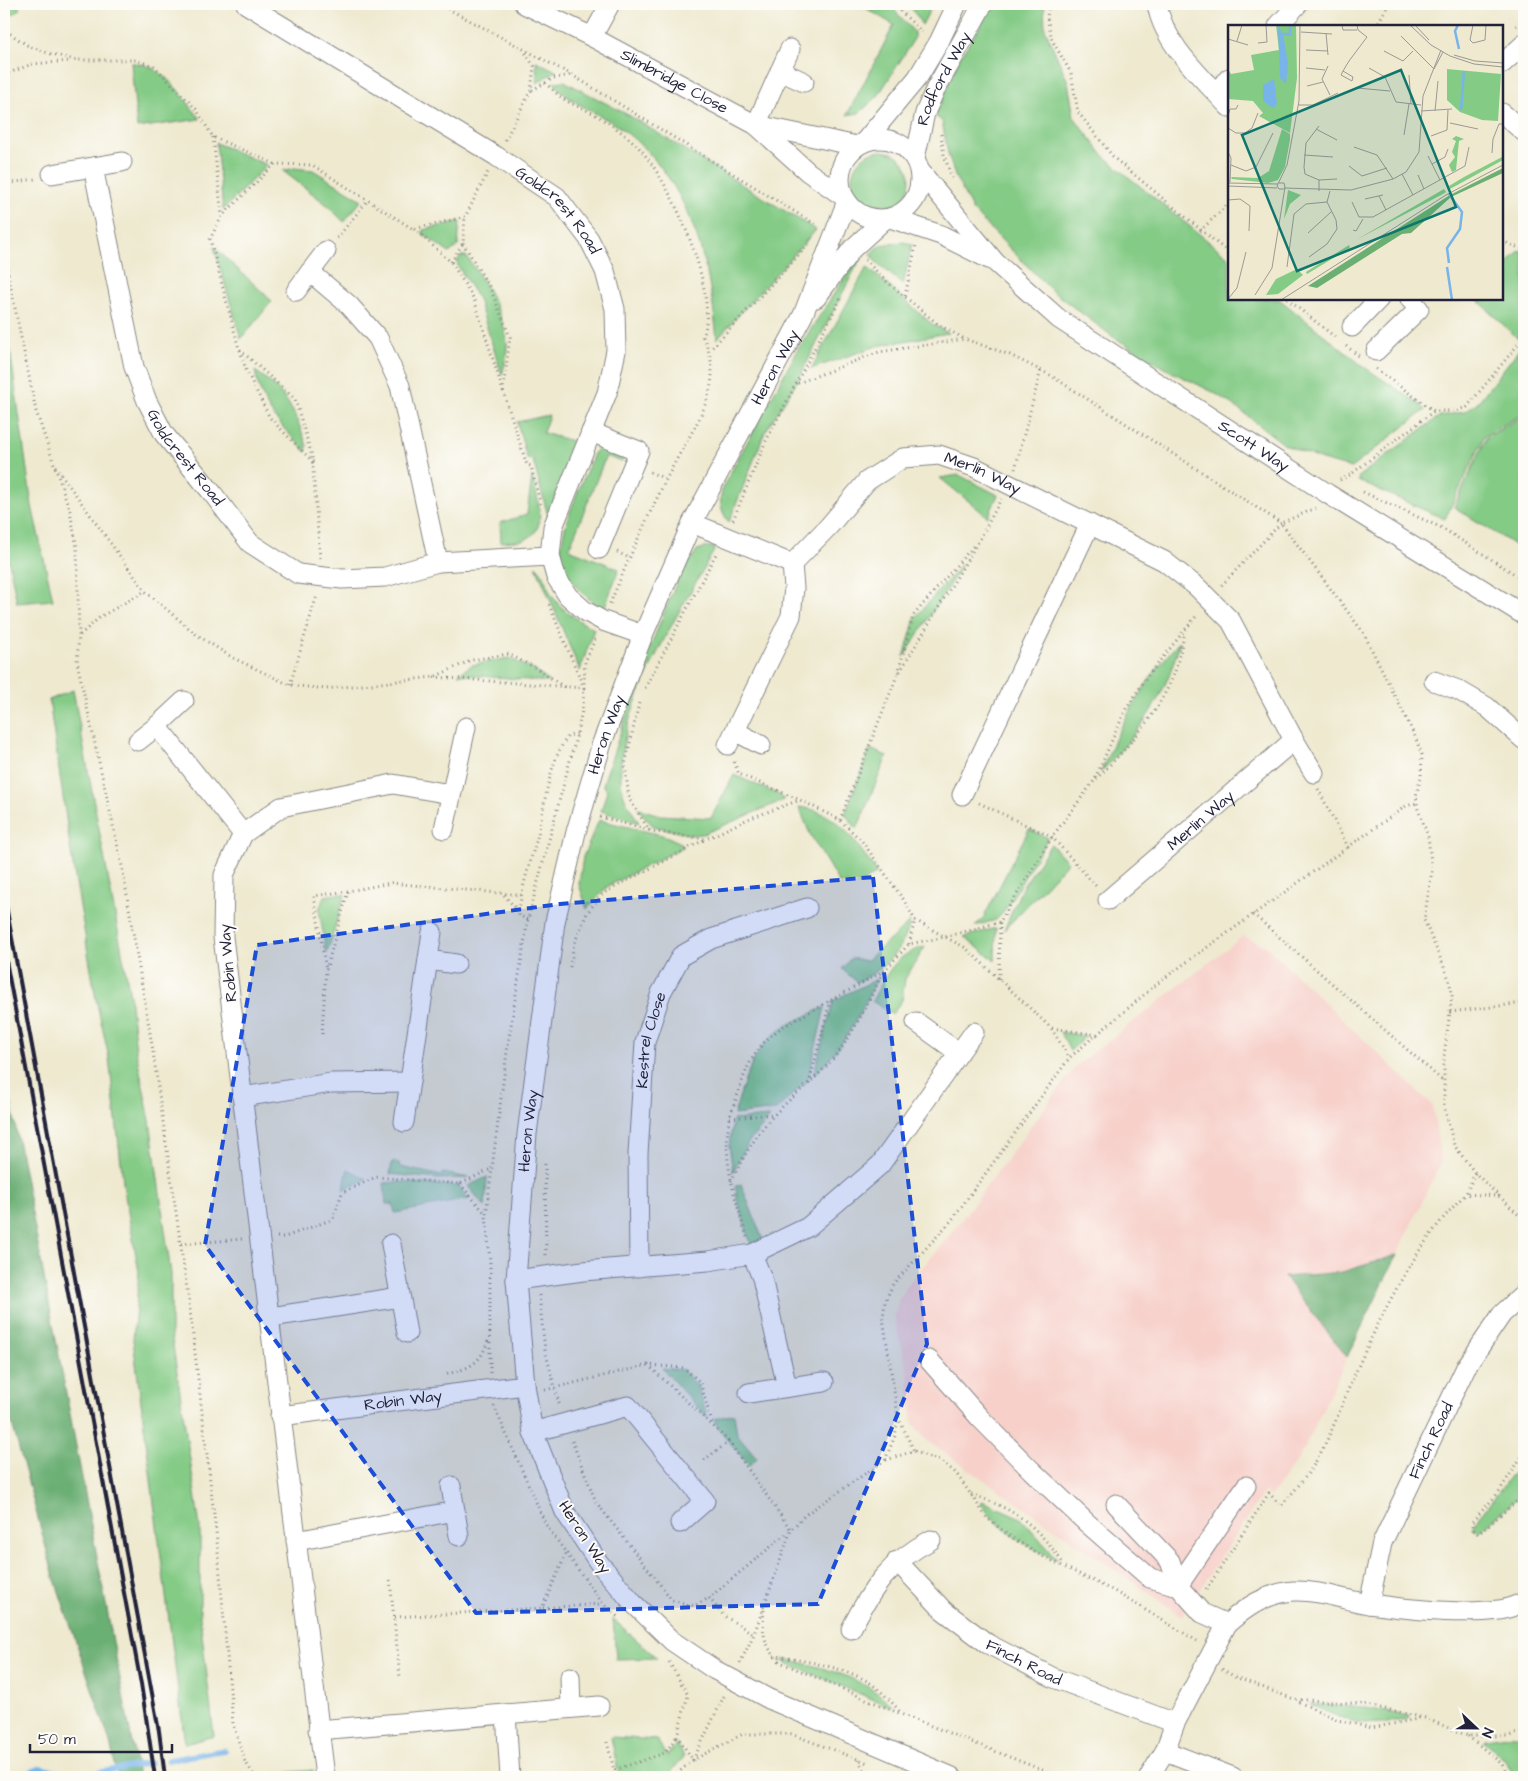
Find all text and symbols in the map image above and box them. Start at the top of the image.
inset map [1228,25,1503,300]
street label: Rodford Way [912,28,977,127]
street label: Slimbridge Close [617,43,732,119]
street label: Goldcrest Road [511,161,606,257]
street label: Heron Way [746,325,805,409]
street label: Goldcrest Road [142,405,229,510]
street label: Scott Way [1214,414,1294,478]
street label: Merlin Way [941,447,1025,501]
street label: Heron Way [582,692,631,777]
street label: Merlin Way [1162,785,1240,856]
street label: Robin Way [214,923,243,1003]
street label: Kestrel Close [631,989,672,1089]
street label: Heron Way [513,1088,545,1173]
street label: Robin Way [363,1385,444,1416]
street label: Finch Road [1403,1398,1459,1483]
street label: Heron Way [552,1496,617,1578]
street label: Finch Road [982,1634,1065,1691]
north arrow [1450,1704,1500,1754]
scale bar [30,1721,172,1753]
text: N [1476,1725,1498,1741]
text: 50 m [38,1729,76,1750]

